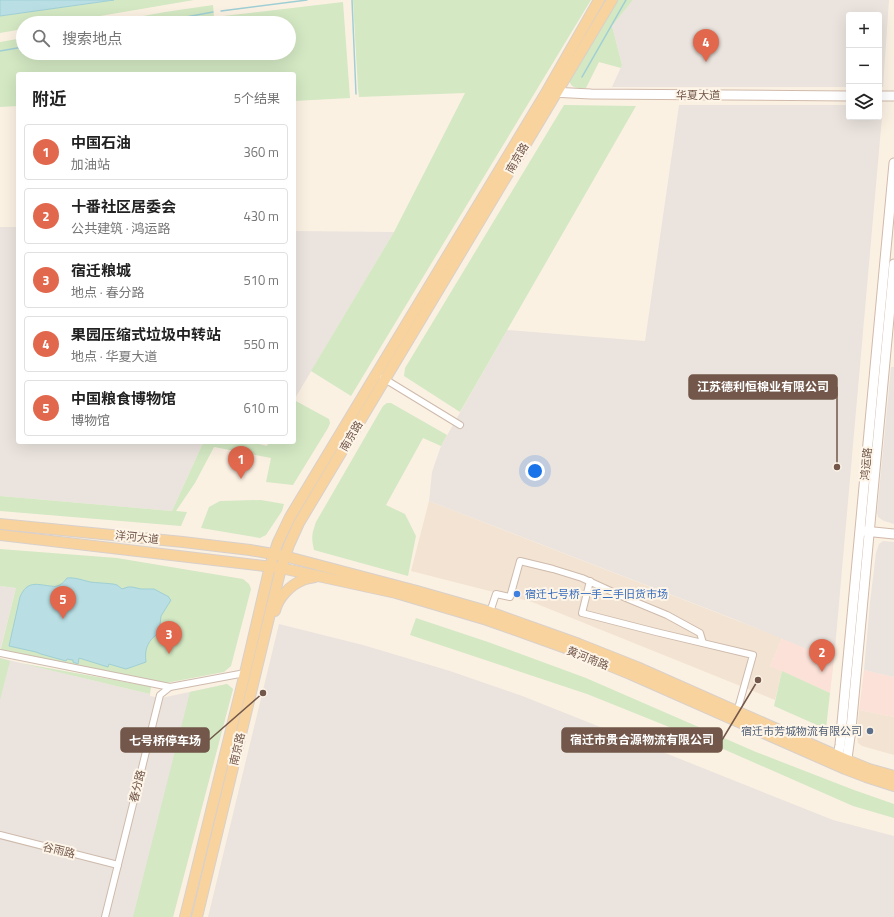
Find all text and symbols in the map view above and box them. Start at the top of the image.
map controls [846,12,882,120]
button: + [846,12,882,48]
search box [16,16,296,60]
icon: search [30,27,52,49]
text: 搜索地点 [62,27,122,50]
pin: 4 [693,29,719,62]
button: − [846,48,882,84]
button: layers [846,84,882,120]
text: 附近 [32,86,66,112]
street label: 华夏大道 [676,87,720,103]
text: 5个结果 [234,88,280,108]
text: 中国石油 [71,131,131,154]
street label: 南京路 [502,140,532,176]
text: 1 [42,142,50,162]
text: 360 m [243,142,279,162]
text: 加油站 [71,154,110,174]
text: 十番社区居委会 [71,195,176,218]
text: 2 [42,206,50,226]
text: 430 m [243,206,279,226]
text: 公共建筑 · 鸿运路 [71,218,171,238]
text: 宿迁粮城 [71,259,131,282]
text: 3 [42,270,50,290]
text: 510 m [243,270,279,290]
text: 地点 · 春分路 [71,282,145,302]
text: 果园压缩式垃圾中转站 [71,323,221,346]
text: 4 [42,334,50,354]
text: 550 m [243,334,279,354]
text: 地点 · 华夏大道 [71,346,158,366]
callout: 江苏德利恒棉业有限公司 [689,375,837,399]
text: 江苏德利恒棉业有限公司 [697,377,829,396]
text: 中国粮食博物馆 [71,387,176,410]
text: 5 [42,398,50,418]
text: 610 m [243,398,279,418]
text: 博物馆 [71,410,110,430]
street label: 南京路 [336,418,366,454]
pin: 1 [228,446,254,479]
street label: 鸿运路 [857,447,875,481]
your location [525,461,545,481]
street label: 洋河大道 [114,527,160,547]
pin: 5 [50,586,76,619]
place label: 宿迁七号桥一手二手旧货市场 [525,586,668,602]
marker: 宿迁七号桥一手二手旧货市场 [512,589,522,599]
pin: 3 [156,621,182,654]
pin: 2 [809,639,835,672]
street label: 黄河南路 [565,642,611,674]
place label: 宿迁市芳城物流有限公司 [741,723,862,739]
marker: 宿迁市芳城物流有限公司 [865,726,875,736]
callout: 七号桥停车场 [121,728,209,752]
callout: 宿迁市贵合源物流有限公司 [562,728,722,752]
text: 宿迁市贵合源物流有限公司 [570,730,714,749]
text: 七号桥停车场 [129,731,201,750]
street label: 南京路 [225,731,249,767]
street label: 春分路 [125,768,149,804]
street label: 谷雨路 [41,838,77,862]

